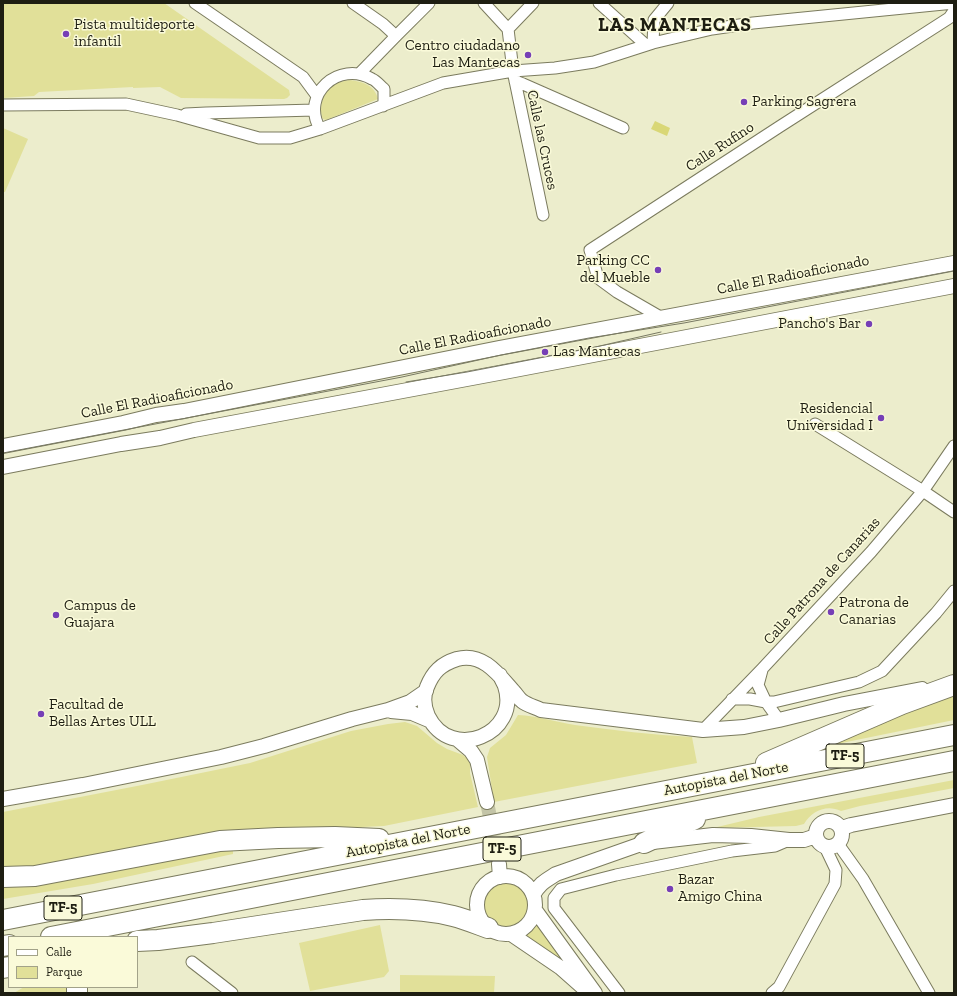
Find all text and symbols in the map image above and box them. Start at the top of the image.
district label: LAS MANTECAS [598,15,752,37]
place label: Pista multideporte infantil [74,16,195,51]
marker: Pista multideporte infantil [61,29,71,39]
place label: Centro ciudadano Las Mantecas [405,37,520,72]
marker: Centro ciudadano Las Mantecas [523,50,533,60]
street label: Calle las Cruces [523,88,561,192]
place label: Parking Sagrera [752,93,857,111]
marker: Parking Sagrera [739,97,749,107]
street label: Calle Rufino [682,118,758,176]
street label: Calle El Radioaficionado [715,251,871,299]
place label: Parking CC del Mueble [576,252,650,287]
marker: Parking CC del Mueble [653,265,663,275]
street label: Calle El Radioaficionado [397,312,553,360]
place label: Pancho's Bar [778,315,861,333]
marker: Pancho's Bar [864,319,874,329]
place label: Las Mantecas [553,343,641,361]
marker: Las Mantecas [540,347,550,357]
street label: Calle El Radioaficionado [79,375,235,423]
place label: Residencial Universidad I [787,400,873,435]
marker: Residencial Universidad I [876,413,886,423]
street label: Calle Patrona de Canarias [760,513,884,649]
place label: Patrona de Canarias [839,594,909,629]
place label: Campus de Guajara [64,597,136,632]
marker: Patrona de Canarias [826,607,836,617]
marker: Campus de Guajara [51,610,61,620]
place label: Facultad de Bellas Artes ULL [49,696,156,731]
marker: Facultad de Bellas Artes ULL [36,709,46,719]
road number: TF-5 [826,744,864,768]
street label: Autopista del Norte [662,758,790,800]
street label: Autopista del Norte [344,820,472,862]
road number: TF-5 [483,837,521,861]
place label: Bazar Amigo China [678,871,762,906]
marker: Bazar Amigo China [665,884,675,894]
road number: TF-5 [44,896,82,920]
legend [8,936,138,988]
text: Calle [46,945,72,959]
text: Parque [46,965,82,979]

